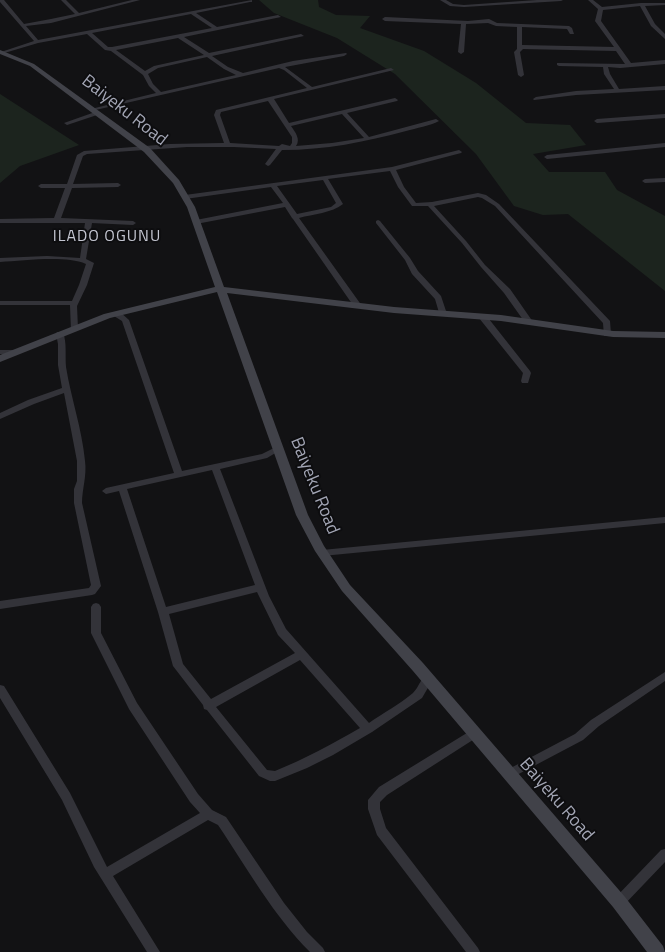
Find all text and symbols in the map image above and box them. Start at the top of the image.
street label: Baiyeku Road [77,71,171,151]
district label: ILADO OGUNU [51,227,163,247]
street label: Baiyeku Road [285,434,343,538]
street label: Baiyeku Road [514,754,598,846]

